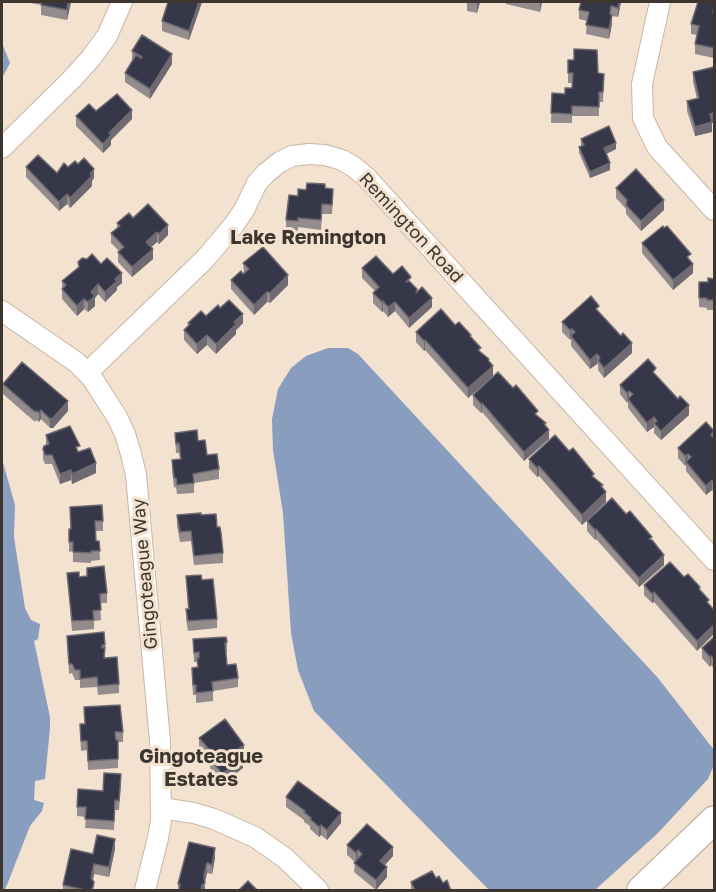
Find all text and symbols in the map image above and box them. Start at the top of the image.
street label: Remington Road [354,168,468,288]
district label: Lake Remington [230,226,386,250]
street label: Gingoteague Way [128,498,162,650]
district label: Gingoteague Estates [139,745,263,792]

